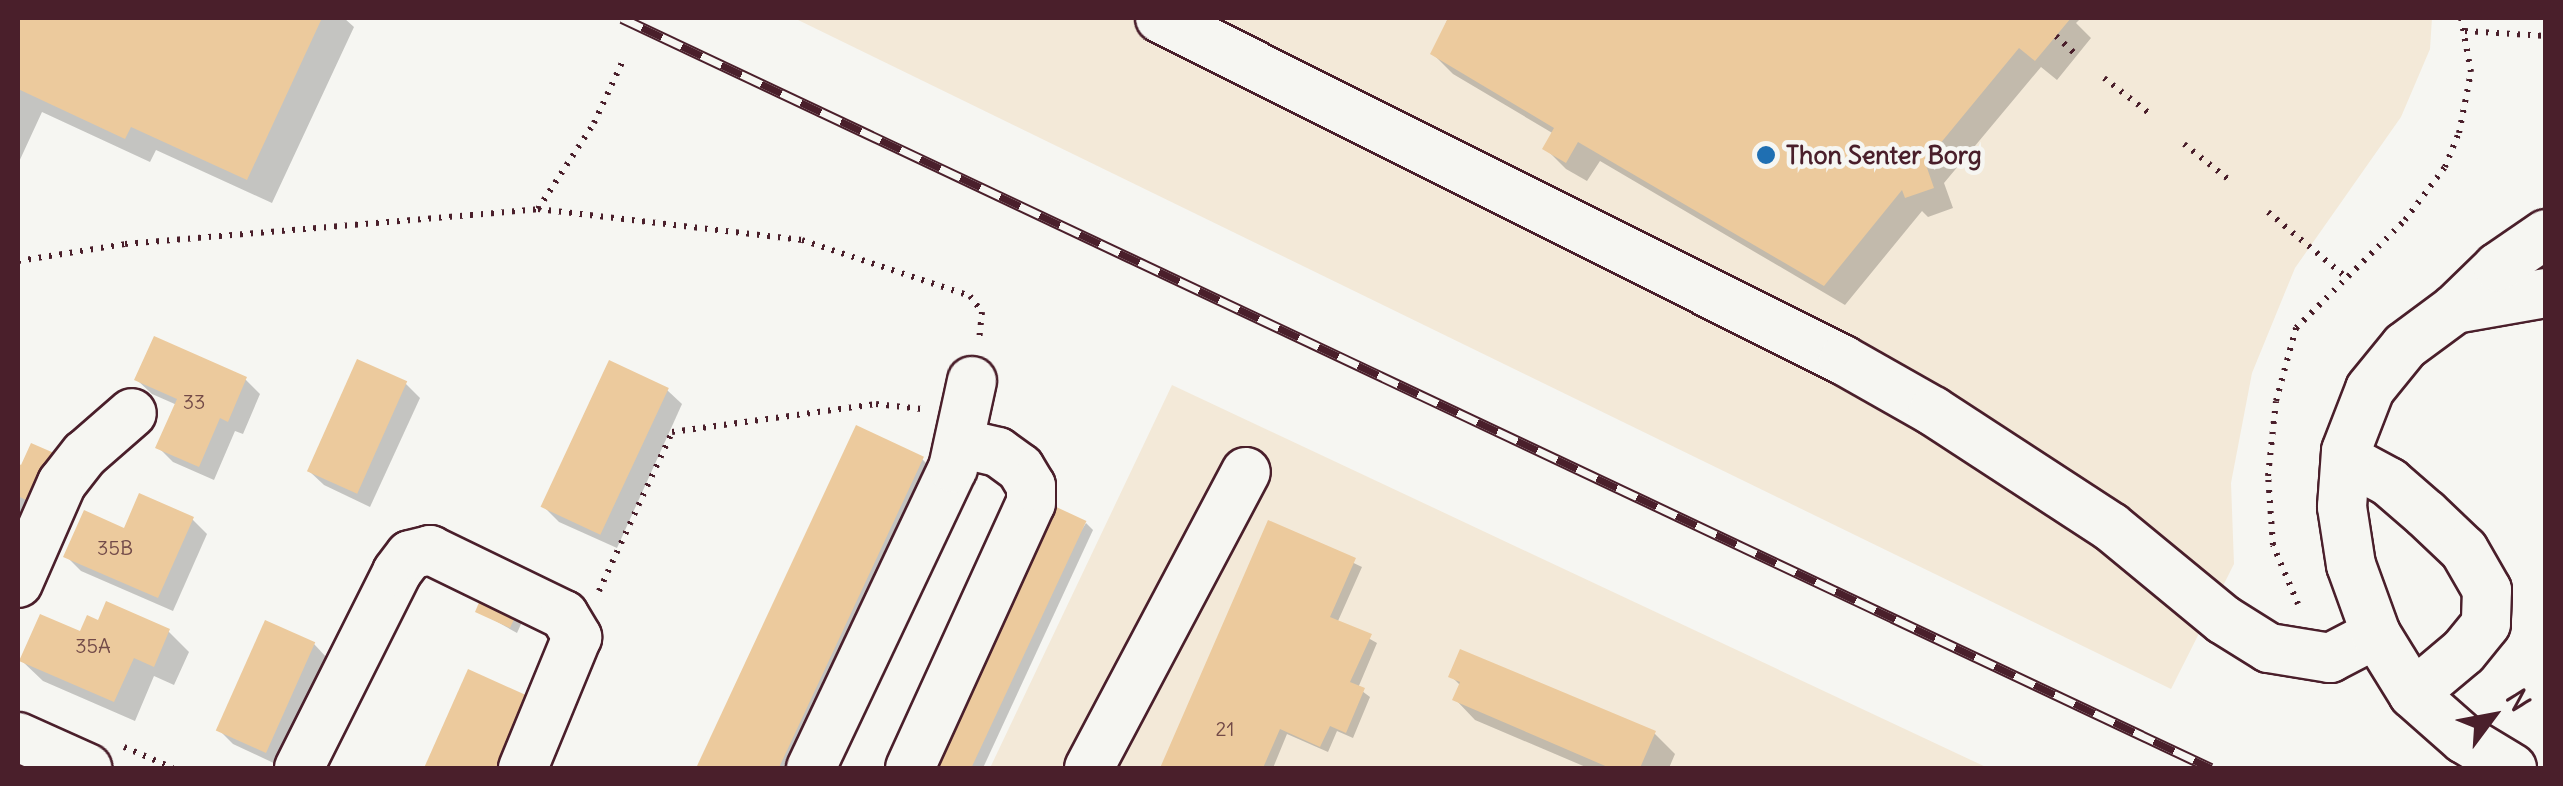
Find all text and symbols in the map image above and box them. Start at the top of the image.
place label: Thon Senter Borg [1786,140,1982,170]
marker: Thon Senter Borg [1755,144,1777,166]
house number: 33 [183,389,205,413]
house number: 35B [97,535,133,559]
house number: 35A [75,633,111,657]
north arrow [2443,666,2543,766]
text: N [2498,682,2539,718]
house number: 21 [1216,716,1234,740]

